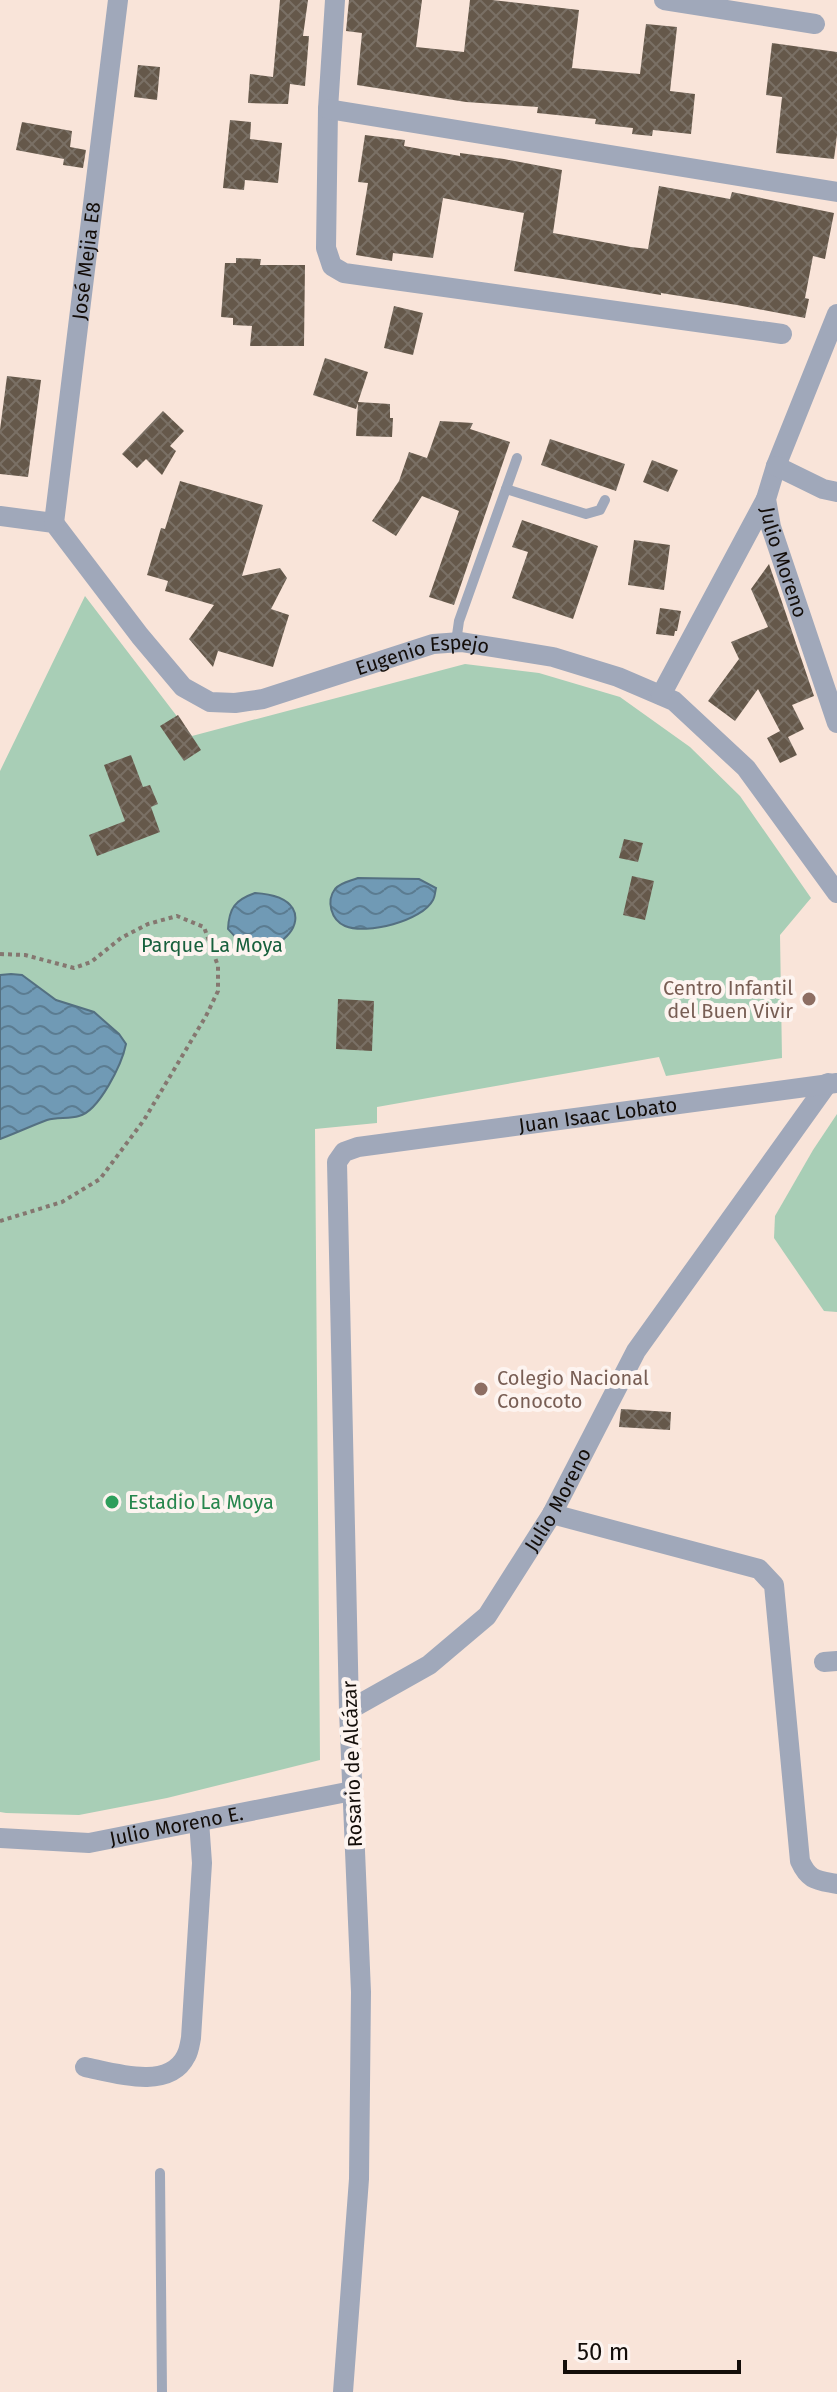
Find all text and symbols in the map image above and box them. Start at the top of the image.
street label: José Mejia E8 [67,201,105,321]
street label: Julio Moreno [756,505,813,621]
street label: Eugenio Espejo [352,630,491,680]
park label: Parque La Moya [141,933,283,957]
place label: Centro Infantil del Buen Vivir [663,976,793,1023]
marker: Centro Infantil del Buen Vivir [800,990,818,1008]
street label: Juan Isaac Lobato [517,1092,678,1137]
place label: Colegio Nacional Conocoto [497,1366,649,1413]
marker: Colegio Nacional Conocoto [472,1380,490,1398]
street label: Julio Moreno [519,1444,596,1556]
place label: Estadio La Moya [128,1490,274,1514]
marker: Estadio La Moya [103,1493,121,1511]
street label: Rosario de Alcázar [337,1680,367,1848]
street label: Julio Moreno E. [107,1801,245,1851]
scale bar [565,2324,739,2374]
text: 50 m [577,2338,629,2366]

